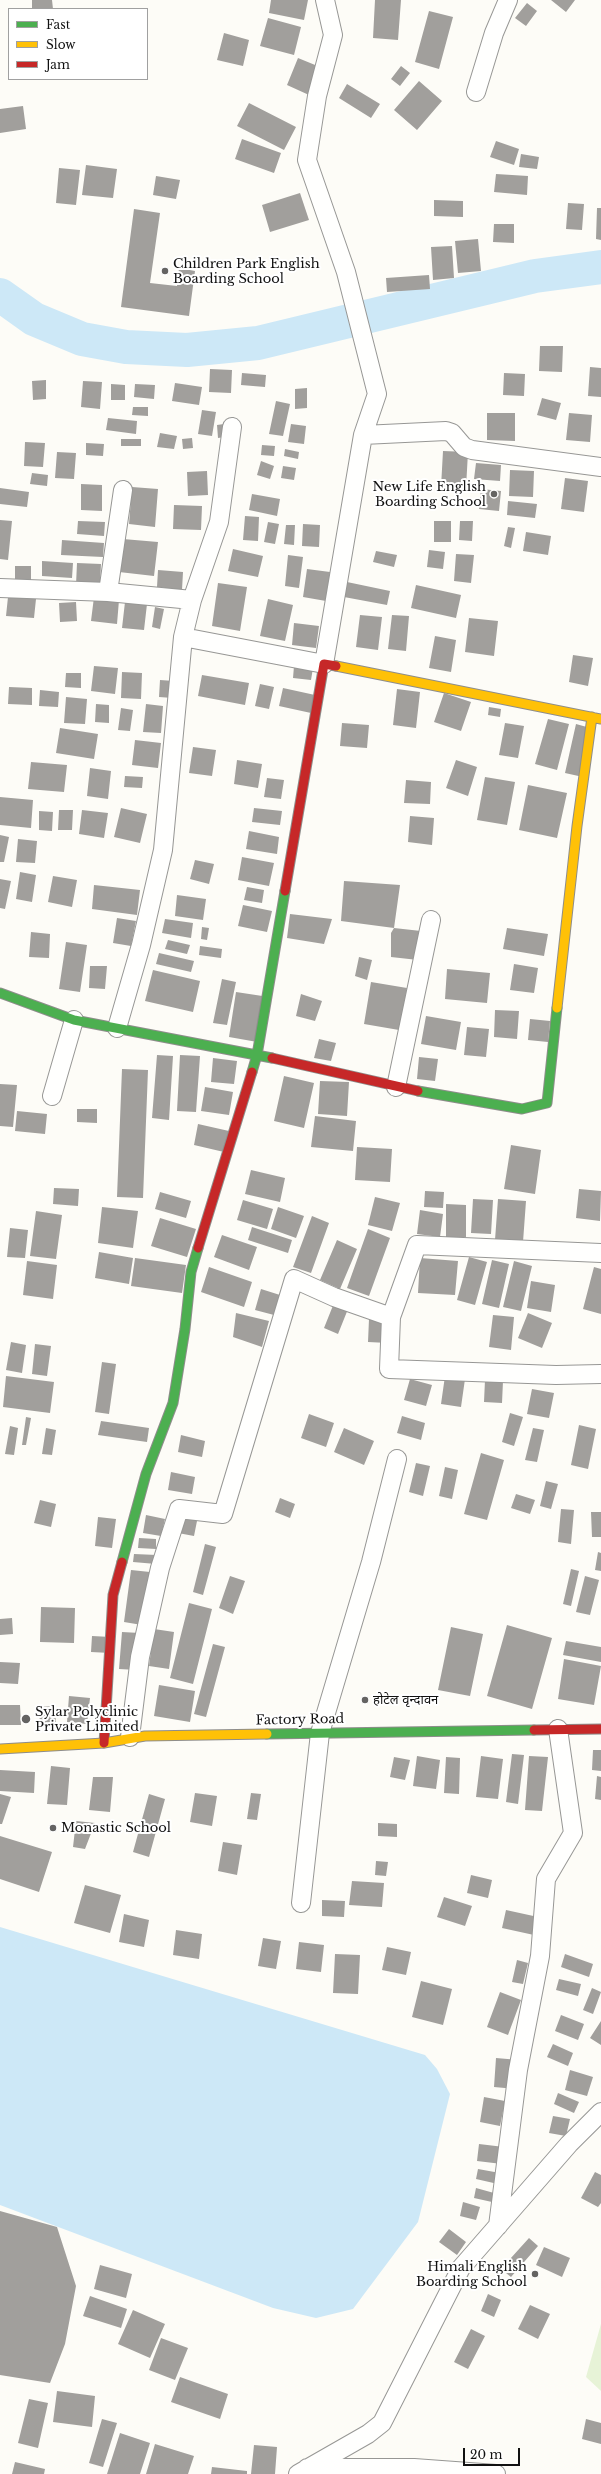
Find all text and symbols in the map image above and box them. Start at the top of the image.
legend [8,8,148,80]
text: Fast [46,17,70,32]
text: Slow [46,37,75,52]
text: Jam [46,57,70,72]
place label: Children Park English Boarding School [173,256,320,287]
marker: Children Park English Boarding School [160,266,170,276]
place label: New Life English Boarding School [373,479,486,510]
marker: New Life English Boarding School [489,489,499,499]
place label: होटेल वृन्दावन [373,1692,438,1708]
marker: होटेल वृन्दावन [360,1695,370,1705]
place label: Sylar Polyclinic Private Limited [35,1704,139,1735]
street label: Factory Road [256,1711,344,1729]
marker: Sylar Polyclinic Private Limited [20,1713,32,1725]
place label: Monastic School [61,1820,171,1836]
marker: Monastic School [48,1823,58,1833]
place label: Himali English Boarding School [416,2259,527,2290]
marker: Himali English Boarding School [530,2269,540,2279]
scale bar [465,2440,522,2466]
text: 20 m [470,2447,502,2462]

